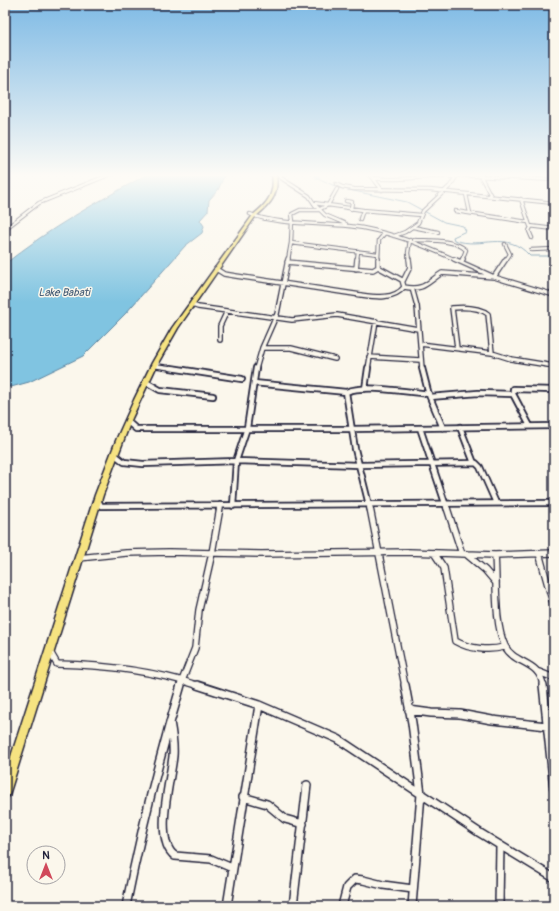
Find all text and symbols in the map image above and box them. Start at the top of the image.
water label: Lake Babati [38,286,92,299]
north arrow [26,845,66,885]
text: N [42,849,50,862]

